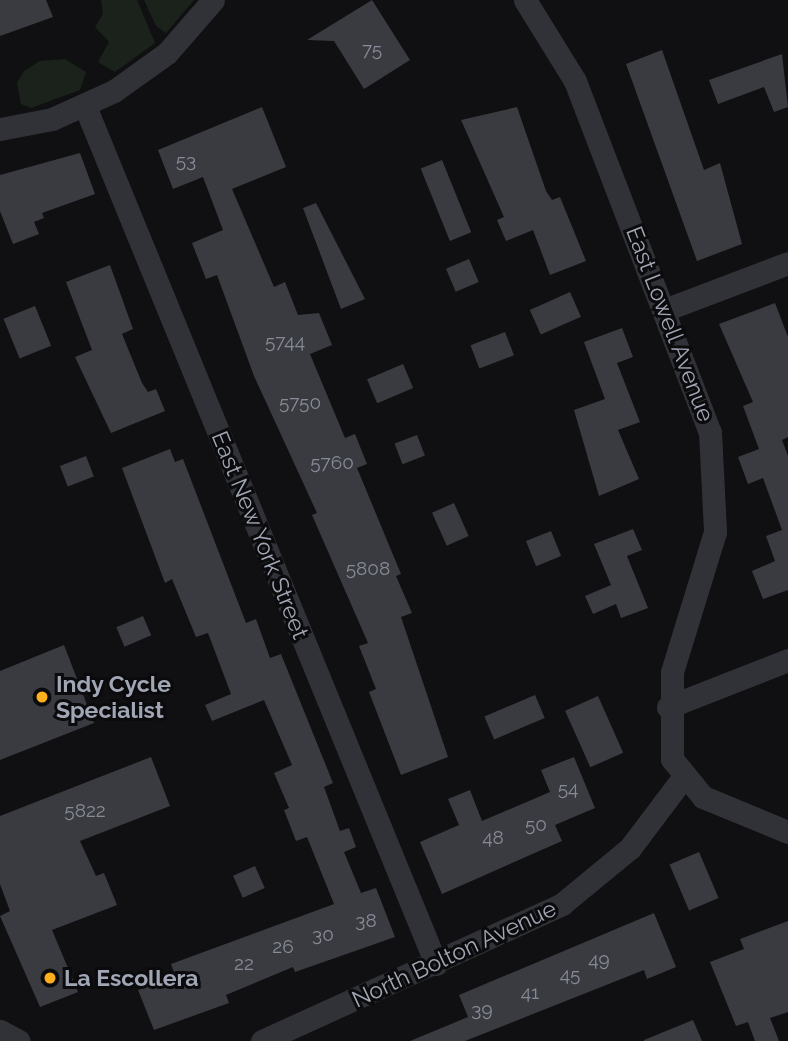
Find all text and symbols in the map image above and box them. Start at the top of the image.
house number: 75 [362,39,382,61]
house number: 53 [176,150,196,172]
street label: East Lowell Avenue [620,222,720,426]
house number: 5744 [265,331,305,353]
house number: 5750 [279,392,321,414]
street label: East New York Street [205,426,315,644]
house number: 5760 [310,452,354,474]
house number: 5808 [346,558,390,580]
place label: Indy Cycle Specialist [56,670,171,724]
marker: Indy Cycle Specialist [34,689,50,705]
house number: 54 [558,778,578,800]
house number: 5822 [64,800,106,822]
house number: 50 [525,814,547,836]
house number: 48 [482,827,504,849]
street label: North Bolton Avenue [347,894,561,1014]
house number: 38 [355,910,377,932]
house number: 30 [312,924,334,946]
house number: 26 [272,936,294,958]
house number: 49 [588,949,610,971]
house number: 22 [234,953,254,975]
place label: La Escollera [64,964,198,992]
house number: 45 [560,964,580,986]
marker: La Escollera [42,970,58,986]
house number: 41 [521,982,539,1004]
house number: 39 [471,999,493,1021]

